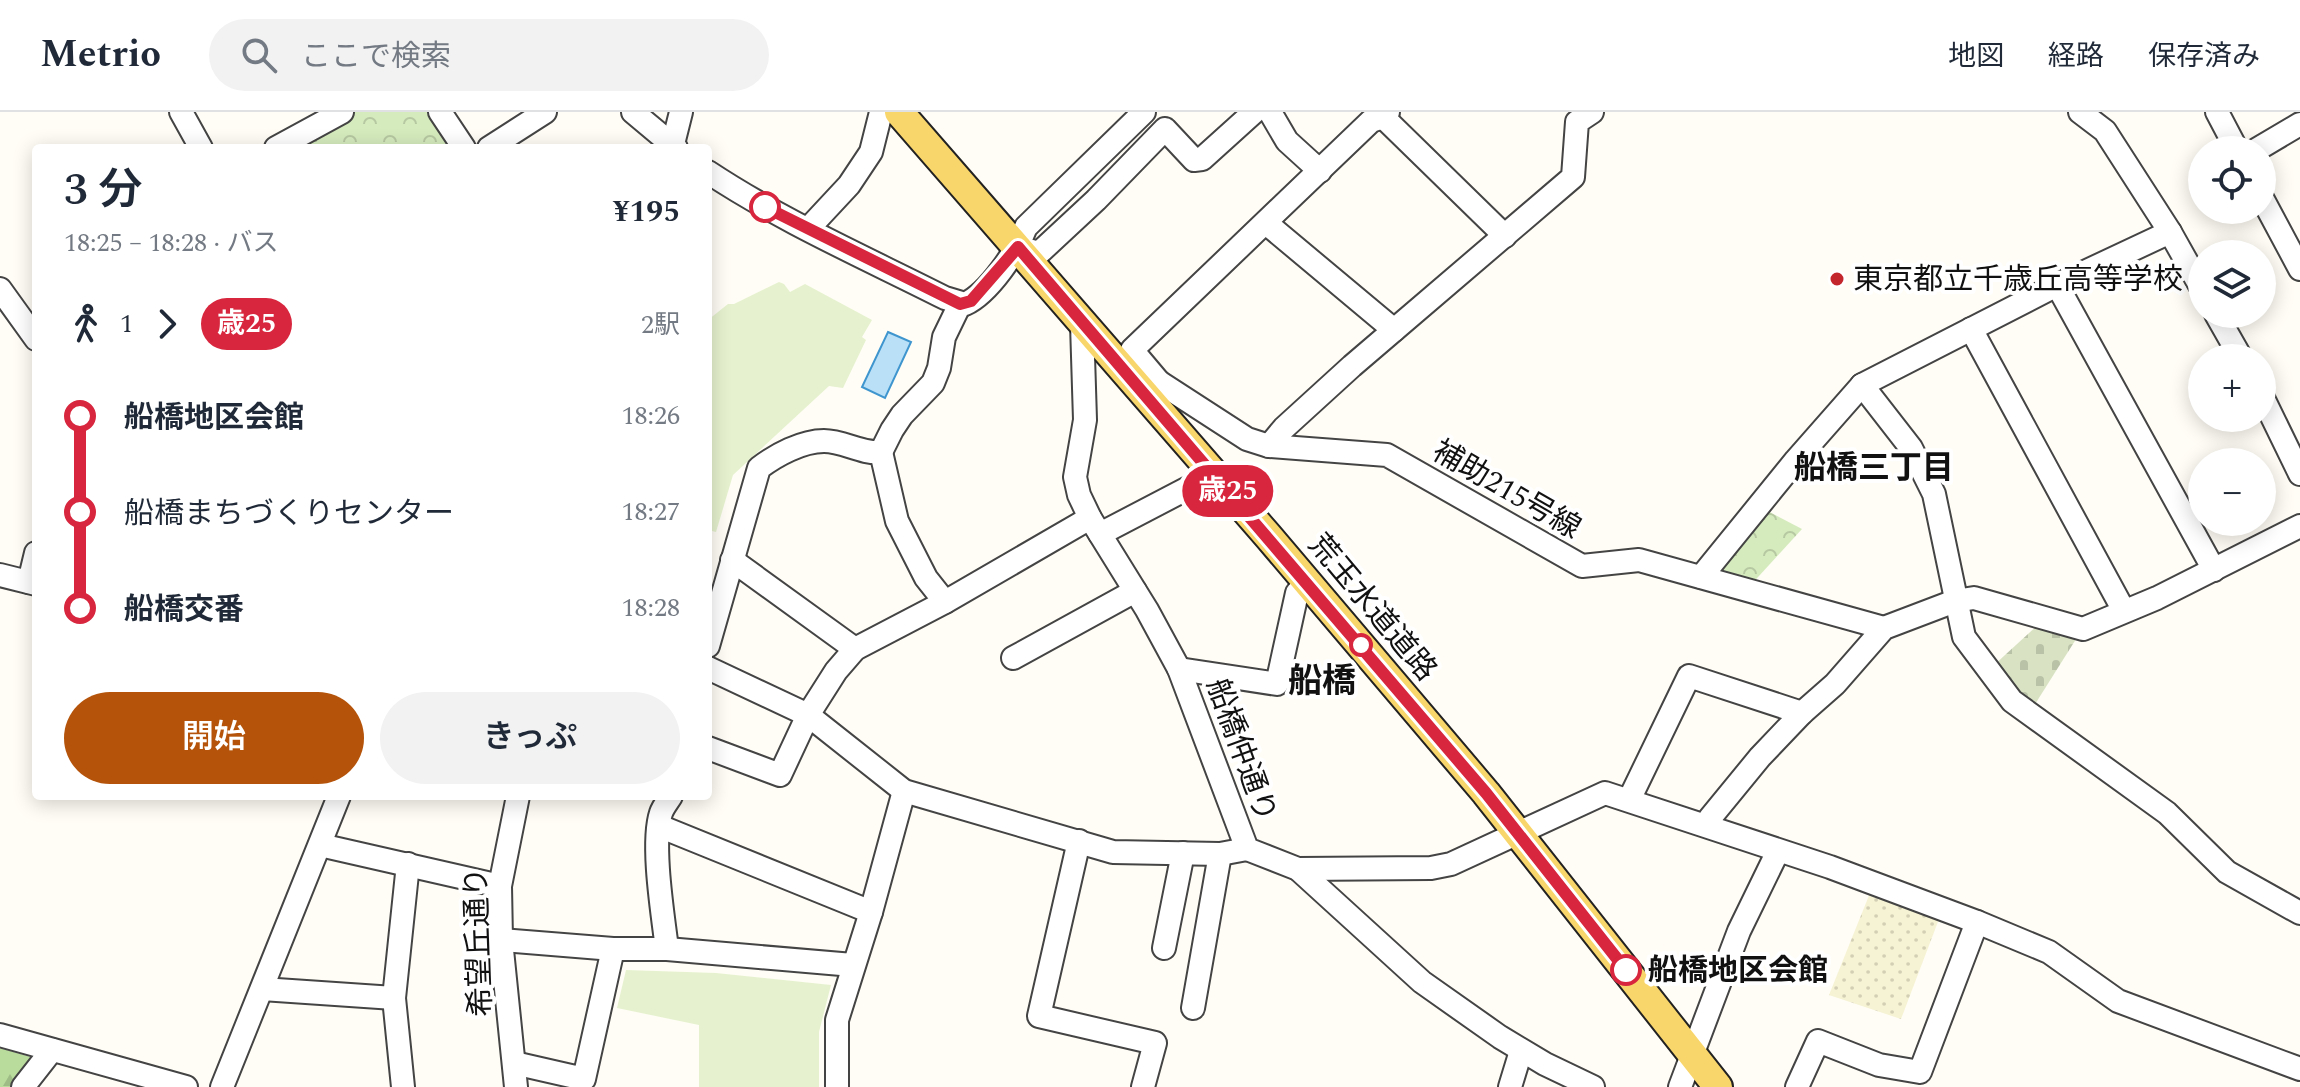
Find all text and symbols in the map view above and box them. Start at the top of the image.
search box [209,19,769,91]
text: Metrio [40,26,161,84]
icon: search [237,33,281,77]
text: ここで検索 [301,34,451,80]
text: 地図 [1948,35,2004,78]
text: 経路 [2048,35,2104,78]
text: 保存済み [2148,35,2260,78]
map controls [2188,136,2276,536]
button: locate [2188,136,2276,224]
text: 3 分 [64,157,143,224]
text: ¥195 [613,189,680,235]
unlabelled marker [750,192,780,222]
text: 18:25 – 18:28 · バス [64,223,279,263]
button: layers [2188,240,2276,328]
place label: 東京都立千歳丘高等学校 [1853,257,2183,303]
marker: 東京都立千歳丘高等学校 [1828,270,1846,288]
icon: walk [64,302,108,346]
icon: forward [145,302,189,346]
text: 歳25 [217,302,276,345]
text: 1 [120,304,133,344]
text: 2駅 [641,305,680,345]
button: + [2188,344,2276,432]
text: 船橋地区会館 [124,395,304,441]
text: 18:26 [621,396,680,436]
street label: 補助215号線 [1424,429,1589,551]
district label: 船橋三丁目 [1794,444,1954,493]
button: − [2188,448,2276,536]
line badge: 歳25 [1182,465,1274,517]
text: 歳25 [1198,469,1258,512]
text: 船橋まちづくりセンター [124,491,454,537]
text: 18:27 [621,492,680,532]
street label: 荒玉水道道路 [1297,524,1448,691]
text: 船橋交番 [124,587,244,633]
text: 18:28 [621,588,680,628]
unlabelled marker [1350,634,1372,656]
district label: 船橋 [1288,656,1356,708]
street label: 船橋仲通り [1194,672,1288,829]
button: 開始 [64,692,364,784]
button: きっぷ [380,692,680,784]
street label: 希望丘通り [453,866,505,1018]
place label: 船橋地区会館 [1648,948,1828,994]
marker: 船橋地区会館 [1611,955,1641,985]

